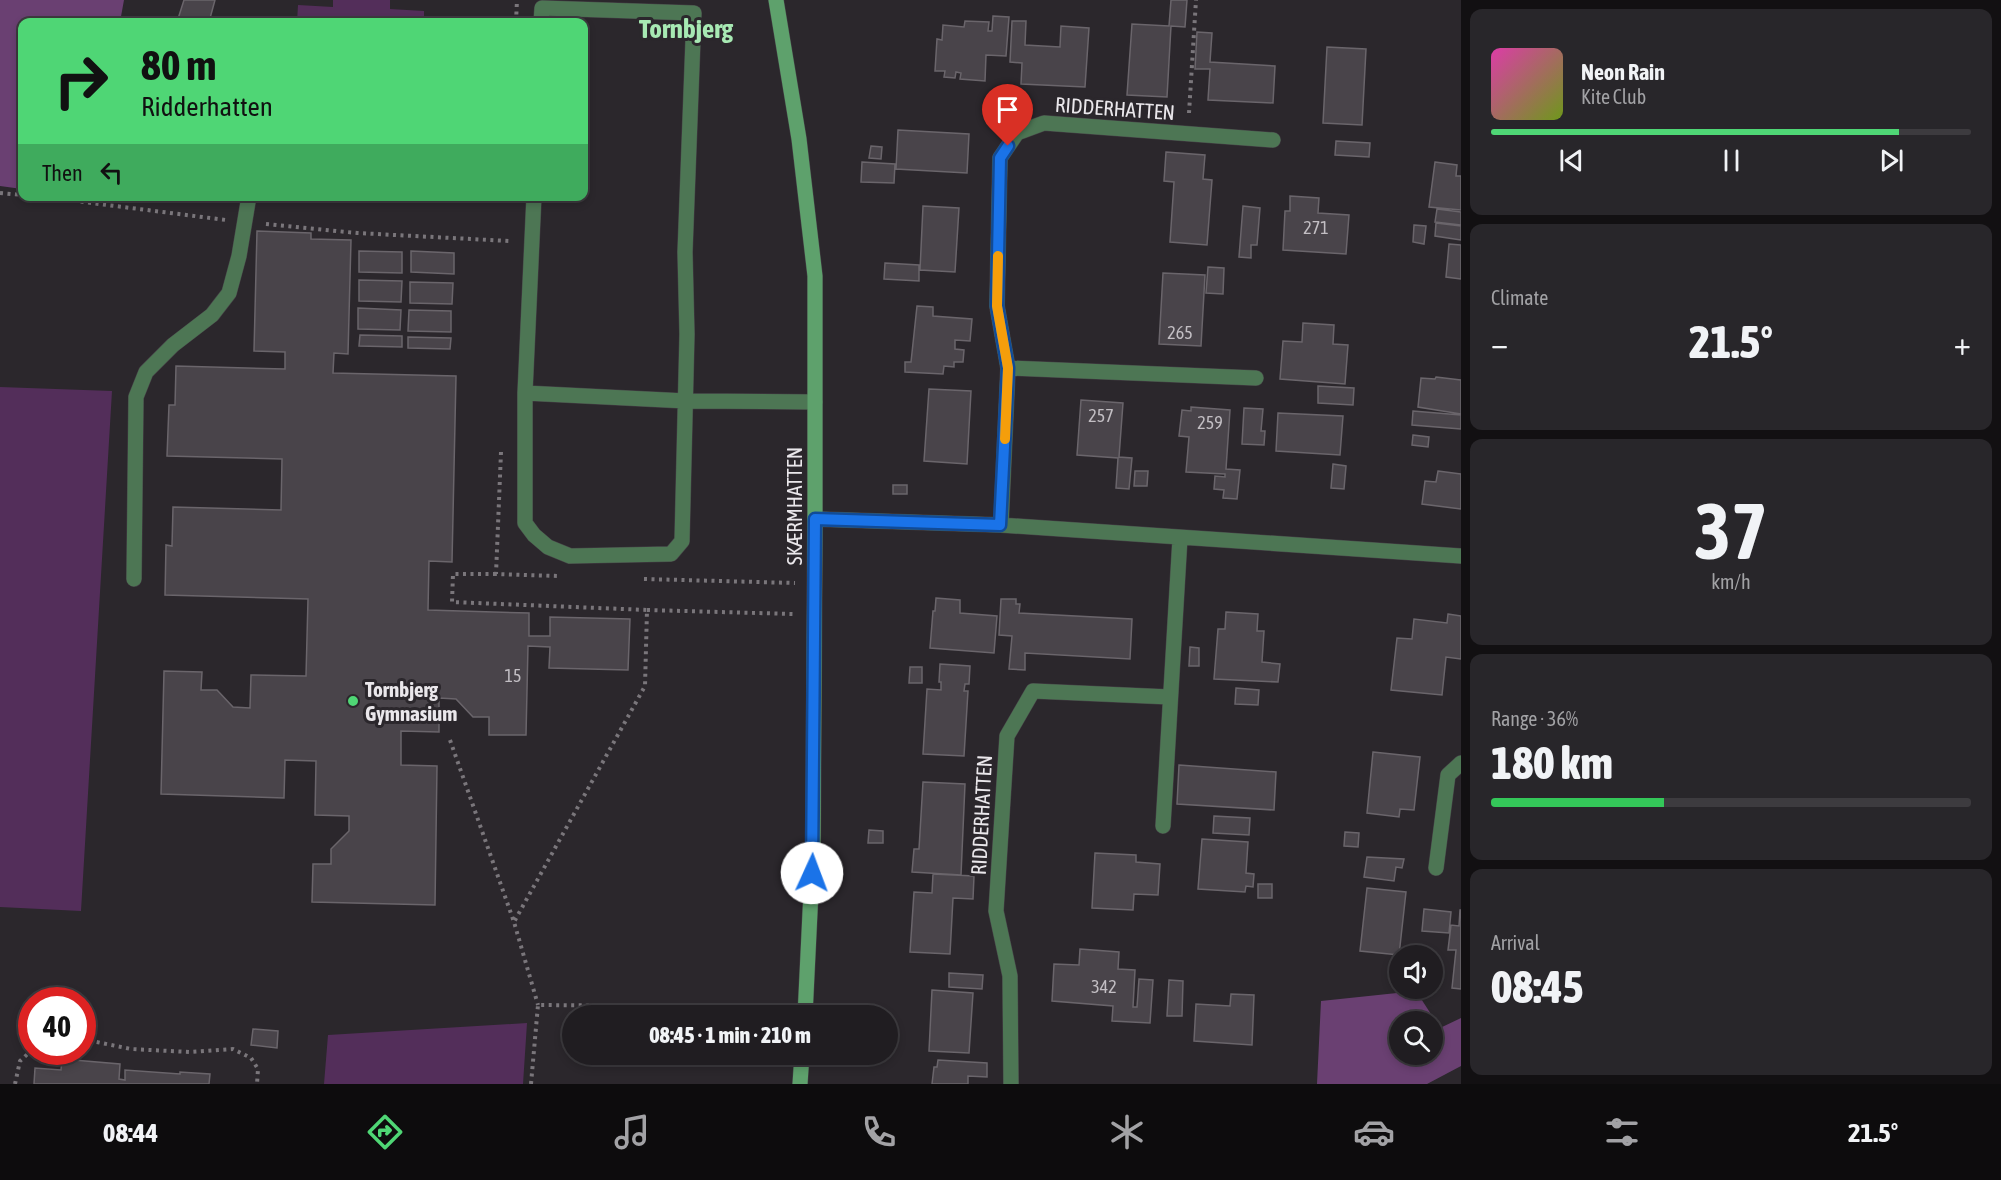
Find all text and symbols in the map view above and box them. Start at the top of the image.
district label: Tornbjerg [639,13,733,44]
text: 80 m [141,41,216,89]
icon: right [42,42,120,120]
text: Neon Rain [1581,59,1665,85]
pin [982,84,1033,146]
text: Kite Club [1581,85,1646,108]
text: Ridderhatten [141,91,273,122]
street label: RIDDERHATTEN [1054,92,1176,124]
icon: arrive [991,93,1024,126]
icon: previous [1555,144,1588,177]
icon: pause [1715,144,1748,177]
icon: next [1875,144,1908,177]
icon: left [95,156,128,189]
text: Then [42,160,83,186]
house number: 271 [1303,217,1329,238]
text: Climate [1491,286,1548,309]
text: 21.5° [1689,316,1773,368]
house number: 265 [1167,322,1193,343]
text: − [1491,324,1508,362]
text: + [1954,324,1971,362]
house number: 257 [1088,405,1114,426]
house number: 259 [1197,412,1223,433]
street label: SKÆRMHATTEN [782,447,806,565]
text: 37 [1694,486,1768,576]
text: km/h [1711,570,1751,593]
house number: 15 [505,665,521,686]
place label: Tornbjerg Gymnasium [365,677,457,725]
marker: Tornbjerg Gymnasium [346,694,360,708]
text: Range · 36% [1491,707,1578,730]
text: 180 km [1491,737,1613,789]
street label: RIDDERHATTEN [966,754,996,876]
position arrow [780,841,844,905]
text: Arrival [1491,931,1540,954]
map controls [1389,945,1443,1065]
button: sound [1389,945,1443,999]
text: 08:45 [1491,961,1584,1013]
house number: 342 [1091,976,1117,997]
speed limit sign: 40 [18,987,96,1065]
button: search [1389,1011,1443,1065]
text: 08:45 · 1 min · 210 m [649,1022,811,1048]
icon: directions [364,1111,406,1153]
icon: music [611,1111,653,1153]
icon: phone [858,1111,900,1153]
icon: climate [1106,1111,1148,1153]
icon: car [1353,1111,1395,1153]
icon: filters [1601,1111,1643,1153]
text: 08:44 [103,1117,158,1148]
text: 21.5° [1848,1117,1898,1148]

